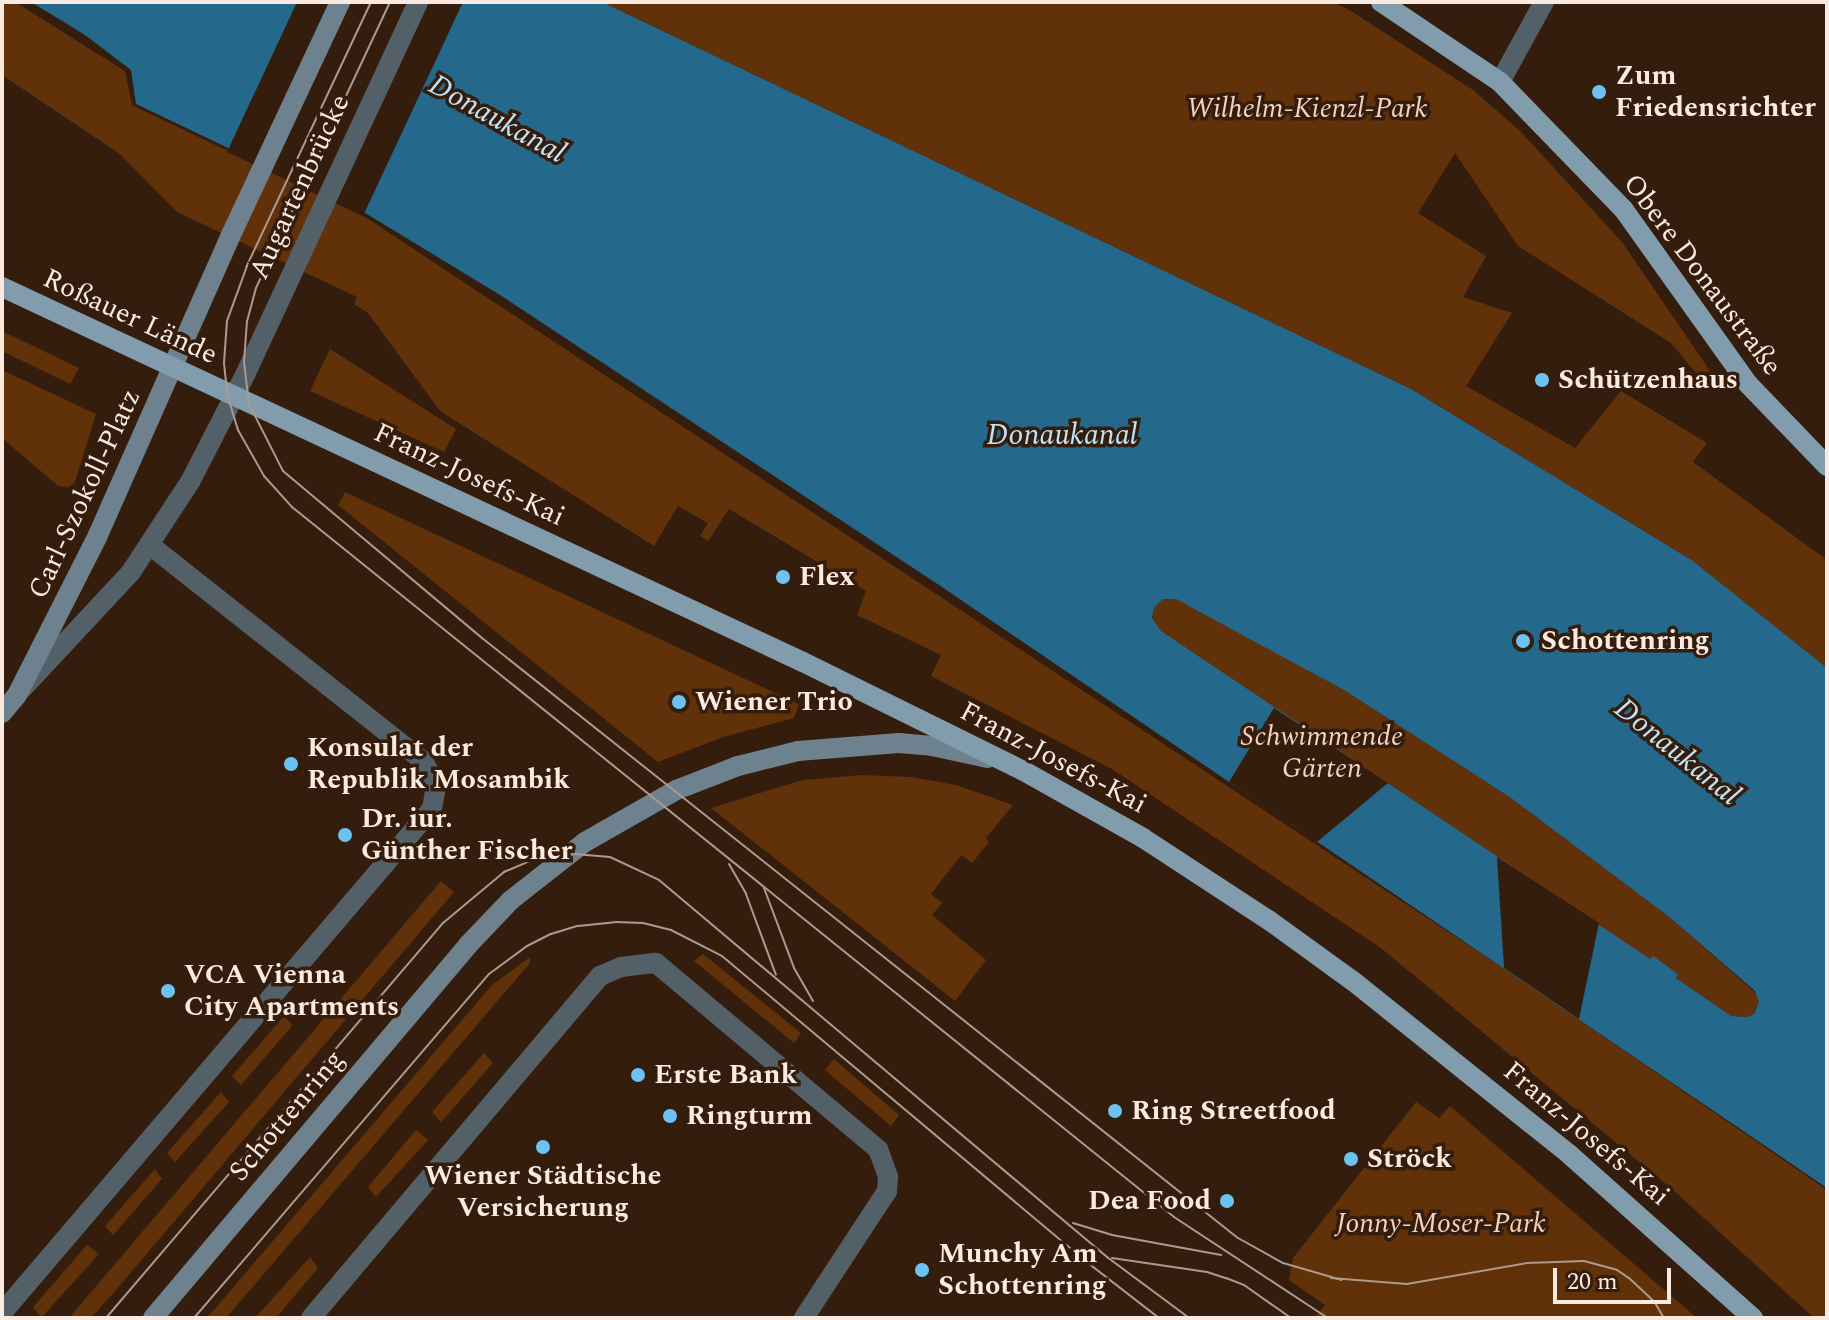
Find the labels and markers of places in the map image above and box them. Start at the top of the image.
place label: Zum Friedensrichter [1615,59,1816,125]
marker: Zum Friedensrichter [1590,83,1608,101]
place label: Schützenhaus [1558,363,1738,397]
marker: Schützenhaus [1533,371,1551,389]
place label: Flex [799,560,855,594]
marker: Flex [774,568,792,586]
place label: Schottenring [1541,624,1710,658]
marker: Schottenring [1512,630,1534,652]
place label: Wiener Trio [695,685,853,719]
marker: Wiener Trio [670,693,688,711]
place label: Konsulat der Republik Mosambik [307,731,570,797]
marker: Konsulat der Republik Mosambik [282,755,300,773]
place label: Dr. iur. Günther Fischer [361,802,572,868]
marker: Dr. iur. Günther Fischer [336,826,354,844]
place label: VCA Vienna City Apartments [184,958,399,1024]
marker: VCA Vienna City Apartments [159,982,177,1000]
place label: Erste Bank [654,1058,797,1092]
marker: Erste Bank [629,1066,647,1084]
place label: Ring Streetfood [1131,1094,1336,1128]
place label: Ringturm [686,1099,813,1133]
marker: Ring Streetfood [1106,1102,1124,1120]
marker: Ringturm [661,1107,679,1125]
marker: Wiener Städtische Versicherung [534,1138,552,1156]
place label: Ströck [1367,1142,1452,1176]
marker: Ströck [1342,1150,1360,1168]
place label: Wiener Städtische Versicherung [425,1159,661,1225]
place label: Dea Food [1088,1184,1211,1218]
marker: Dea Food [1218,1192,1236,1210]
place label: Munchy Am Schottenring [938,1237,1107,1303]
marker: Munchy Am Schottenring [913,1261,931,1279]

